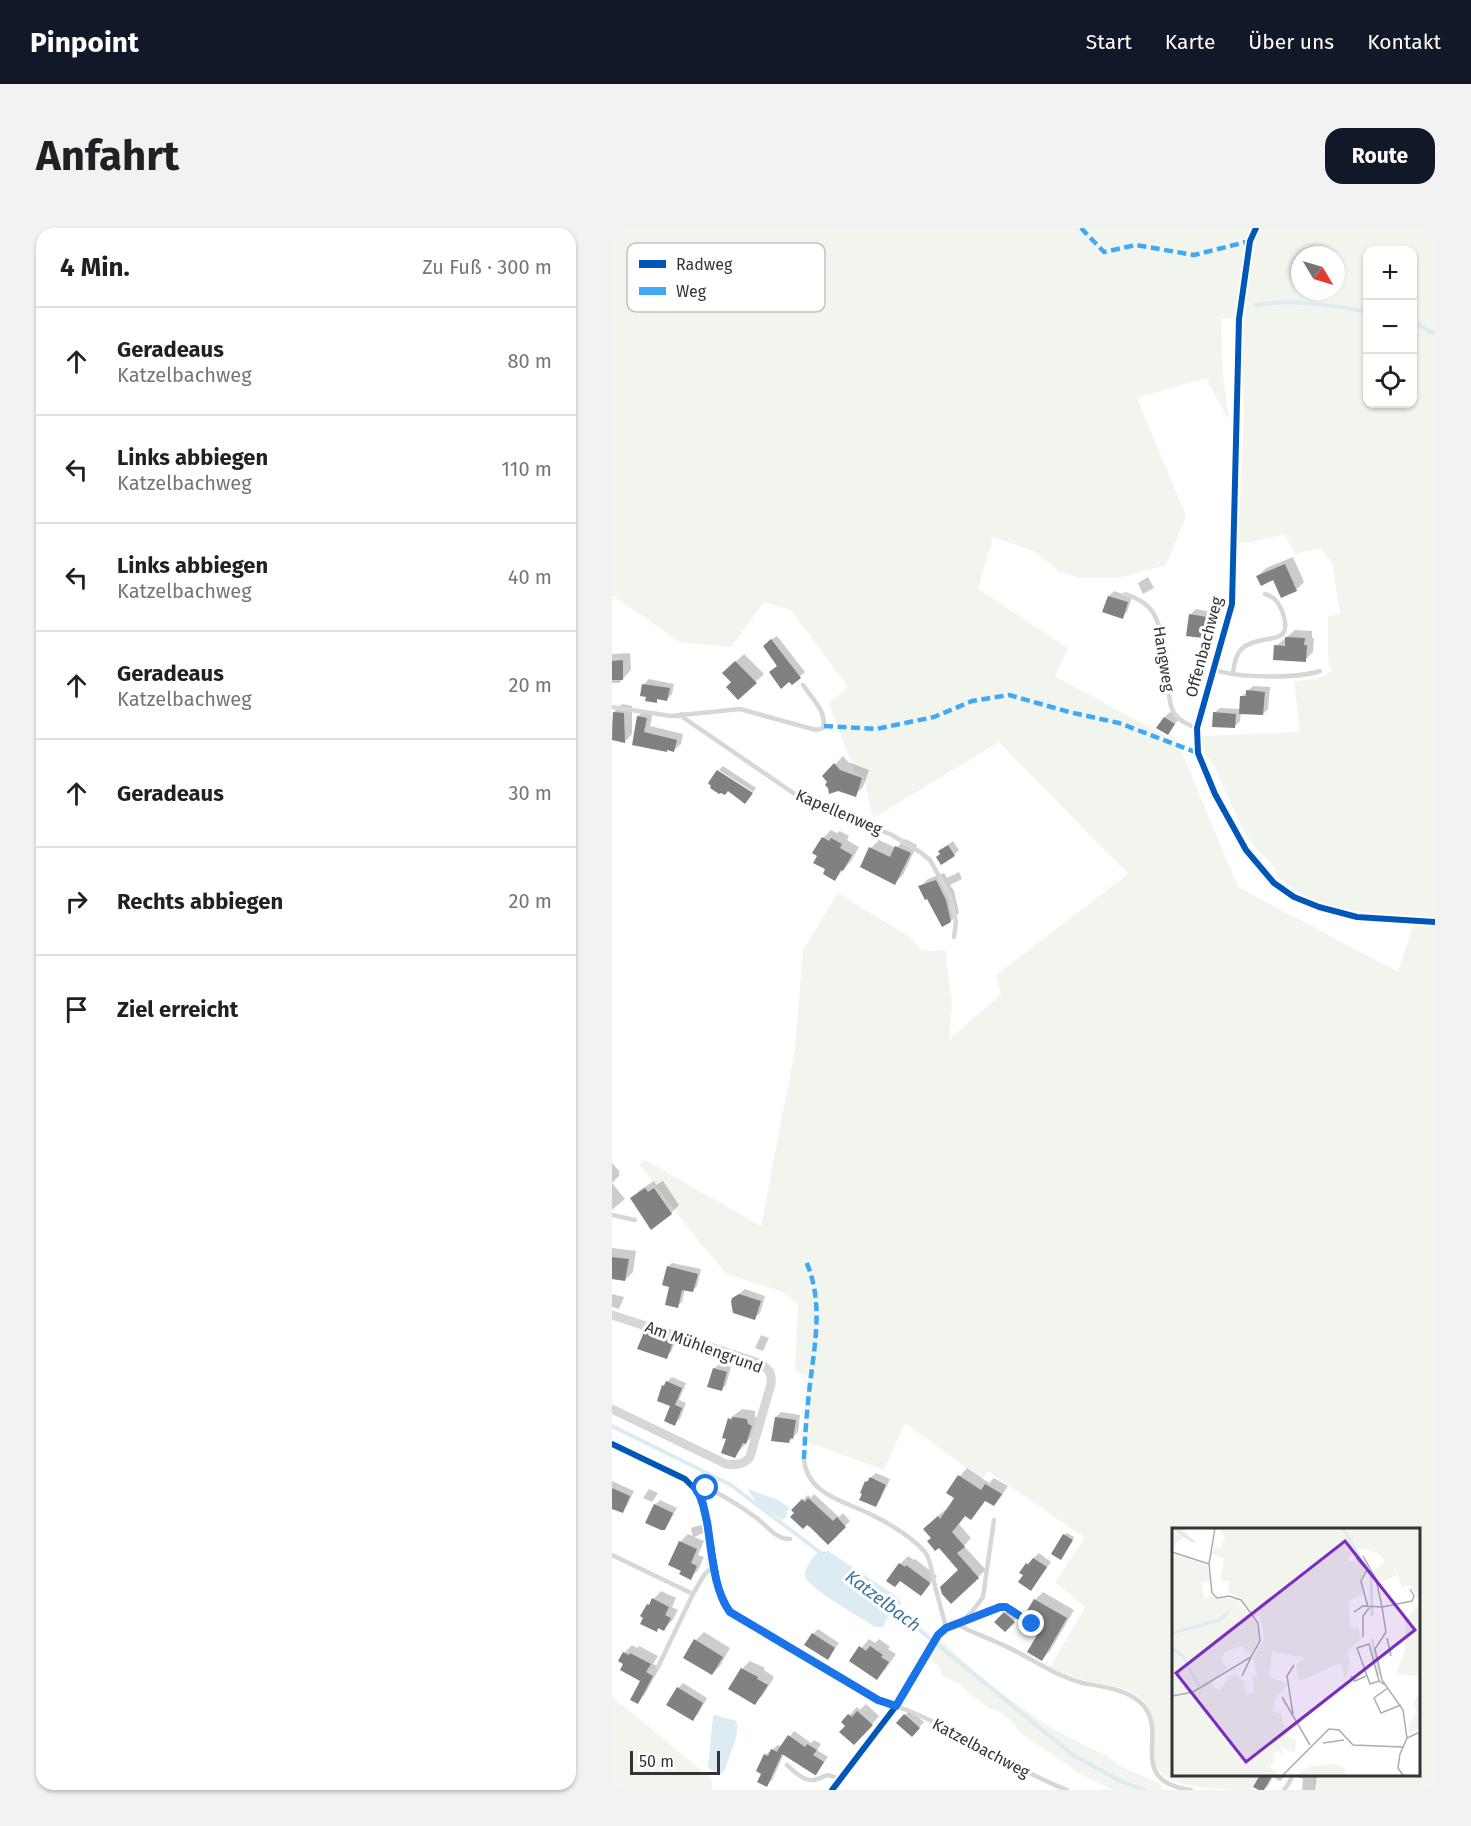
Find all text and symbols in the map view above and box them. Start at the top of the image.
text: Pinpoint [30,26,139,59]
text: Start [1086,29,1132,55]
text: Karte [1165,29,1215,55]
text: Über uns [1248,29,1334,55]
text: Kontakt [1367,29,1441,55]
button: Route [1325,128,1435,184]
text: Anfahrt [36,131,179,181]
legend [627,243,825,312]
north arrow [1291,246,1345,300]
map controls [1363,246,1417,408]
button: + [1363,246,1417,300]
text: 4 Min. [60,252,130,283]
text: Zu Fuß · 300 m [422,255,552,279]
text: Radweg [676,255,733,274]
text: Weg [676,282,707,301]
button: − [1363,300,1417,354]
text: Geradeaus [117,336,224,363]
icon: ahead [60,345,93,378]
text: 80 m [507,349,552,373]
button: locate [1363,354,1417,408]
text: Katzelbachweg [117,363,252,387]
text: Links abbiegen [117,444,268,471]
icon: left [60,453,93,486]
text: 110 m [501,457,552,481]
text: Katzelbachweg [117,471,252,495]
text: Links abbiegen [117,552,268,579]
icon: left [60,561,93,594]
text: 40 m [508,565,552,589]
text: Katzelbachweg [117,579,252,603]
street label: Offenbachweg [1181,594,1227,699]
street label: Hangweg [1149,625,1179,694]
text: Geradeaus [117,660,224,687]
icon: ahead [60,669,93,702]
text: 20 m [509,673,552,697]
text: Katzelbachweg [117,687,252,711]
icon: ahead [60,777,93,810]
text: Geradeaus [117,780,224,807]
text: 30 m [508,781,552,805]
street label: Kapellenweg [793,785,886,839]
icon: right [60,885,93,918]
text: Rechts abbiegen [117,888,283,915]
text: 20 m [509,889,552,913]
icon: arrive [60,993,93,1026]
text: Ziel erreicht [117,996,238,1023]
street label: Am Mühlengrund [643,1317,765,1377]
route start [692,1474,718,1500]
inset map [1172,1528,1420,1775]
water label: Katzelbach [841,1566,925,1636]
route end [1018,1610,1044,1636]
street label: Katzelbachweg [929,1714,1034,1782]
scale bar [630,1748,720,1776]
text: 50 m [639,1752,674,1771]

